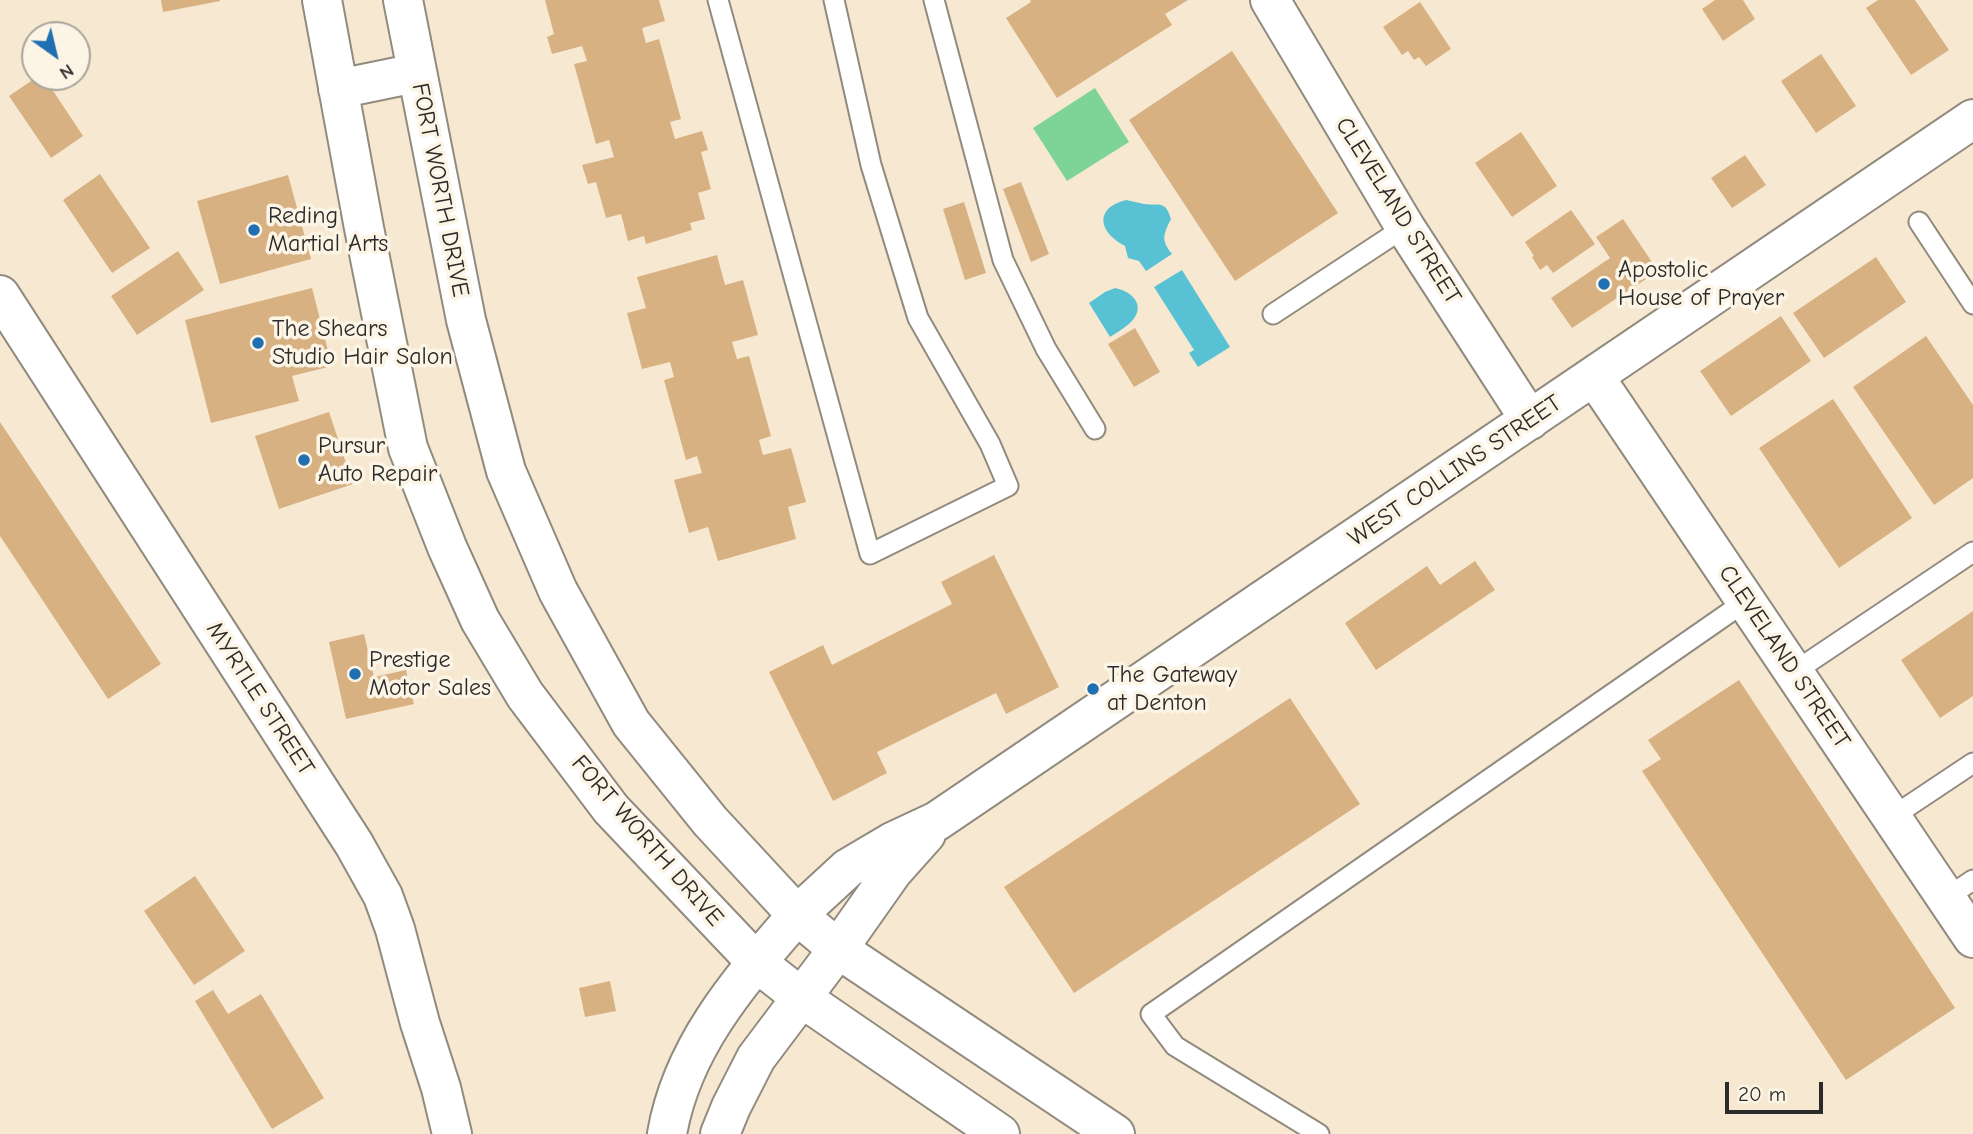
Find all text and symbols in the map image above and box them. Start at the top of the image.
north arrow [21,21,91,91]
text: N [55,59,78,84]
street label: FORT WORTH DRIVE [405,81,475,299]
street label: CLEVELAND STREET [1329,112,1467,310]
place label: Reding Martial Arts [268,202,388,258]
marker: Reding Martial Arts [246,222,262,238]
place label: Apostolic House of Prayer [1618,256,1784,312]
marker: Apostolic House of Prayer [1596,276,1612,292]
place label: The Shears Studio Hair Salon [272,315,453,371]
marker: The Shears Studio Hair Salon [250,335,266,351]
street label: WEST COLLINS STREET [1343,389,1567,553]
place label: Pursur Auto Repair [318,432,437,488]
marker: Pursur Auto Repair [296,452,312,468]
street label: CLEVELAND STREET [1712,560,1856,754]
street label: MYRTLE STREET [200,617,320,781]
place label: Prestige Motor Sales [369,646,491,702]
place label: The Gateway at Denton [1107,661,1237,717]
marker: Prestige Motor Sales [347,666,363,682]
marker: The Gateway at Denton [1085,681,1101,697]
street label: FORT WORTH DRIVE [565,750,729,932]
scale bar [1728,1068,1826,1112]
text: 20 m [1738,1082,1786,1106]

